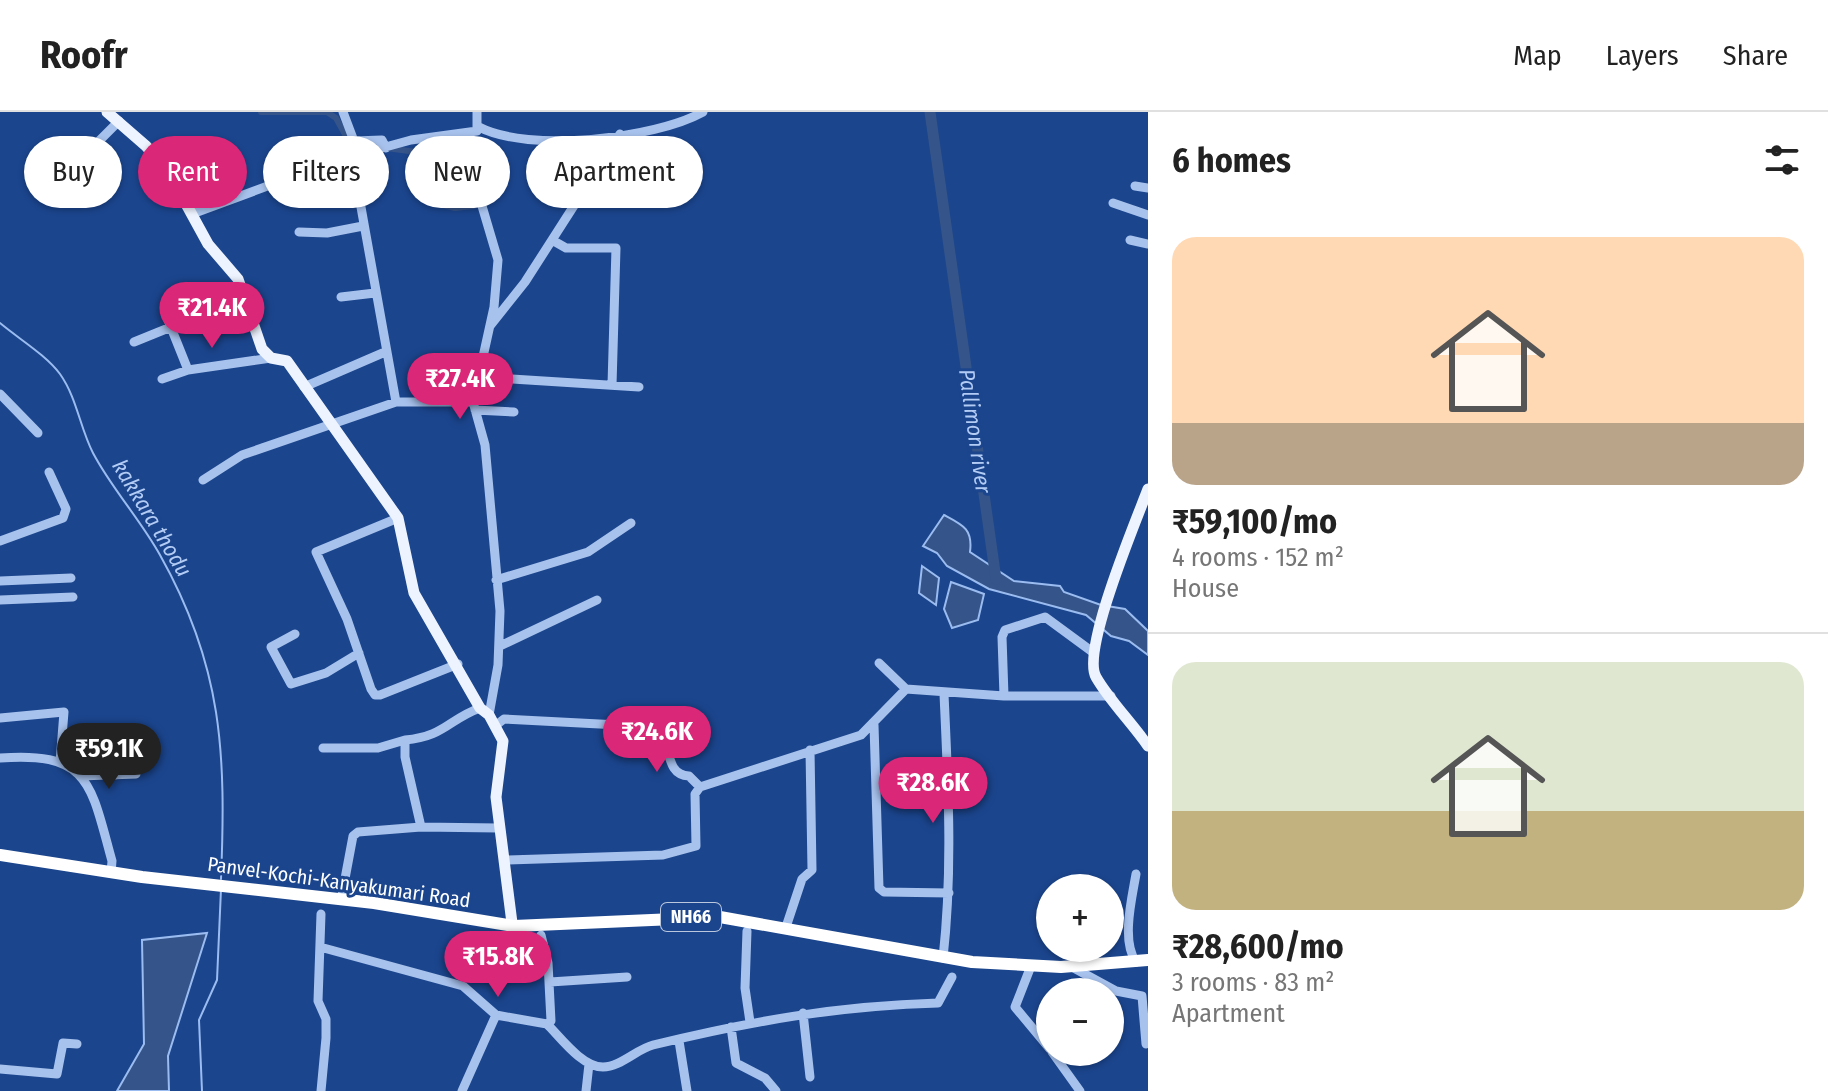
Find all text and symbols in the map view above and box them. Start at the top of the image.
text: Roofr [40,32,128,78]
text: Map [1513,39,1562,72]
text: Layers [1606,39,1679,72]
text: Share [1723,39,1788,72]
chip: Buy [24,136,122,208]
chip: Rent [138,136,247,208]
chip: Filters [263,136,389,208]
chip: New [405,136,510,208]
chip: Apartment [526,136,703,208]
icon: filters [1760,138,1804,182]
text: 6 homes [1172,140,1291,181]
pin: ₹21.4K [147,282,277,350]
icon: home [1416,289,1560,433]
text: ₹21.4K [177,292,247,323]
pin: ₹27.4K [395,353,525,421]
text: ₹27.4K [425,363,495,394]
water label: Pallimon river [953,367,997,496]
water label: kakkara thodu [106,454,198,582]
text: ₹59,100/mo [1172,501,1337,542]
text: 4 rooms · 152 m² [1172,542,1344,573]
text: House [1172,573,1239,604]
pin: ₹24.6K [592,706,722,774]
icon: home [1416,714,1560,858]
text: ₹24.6K [621,716,693,747]
pin: ₹59.1K [44,723,174,791]
text: ₹59.1K [75,733,143,764]
pin: ₹28.6K [868,757,998,825]
text: ₹28.6K [897,767,969,798]
street label: Panvel-Kochi-Kanyakumari Road [206,852,472,912]
map controls [1036,874,1124,1066]
button: + [1036,874,1124,962]
road number: NH66 [661,903,721,931]
text: ₹28,600/mo [1172,926,1344,967]
pin: ₹15.8K [433,931,563,999]
text: ₹15.8K [462,941,534,972]
text: 3 rooms · 83 m² [1172,967,1334,998]
button: − [1036,978,1124,1066]
text: Apartment [1172,998,1285,1029]

